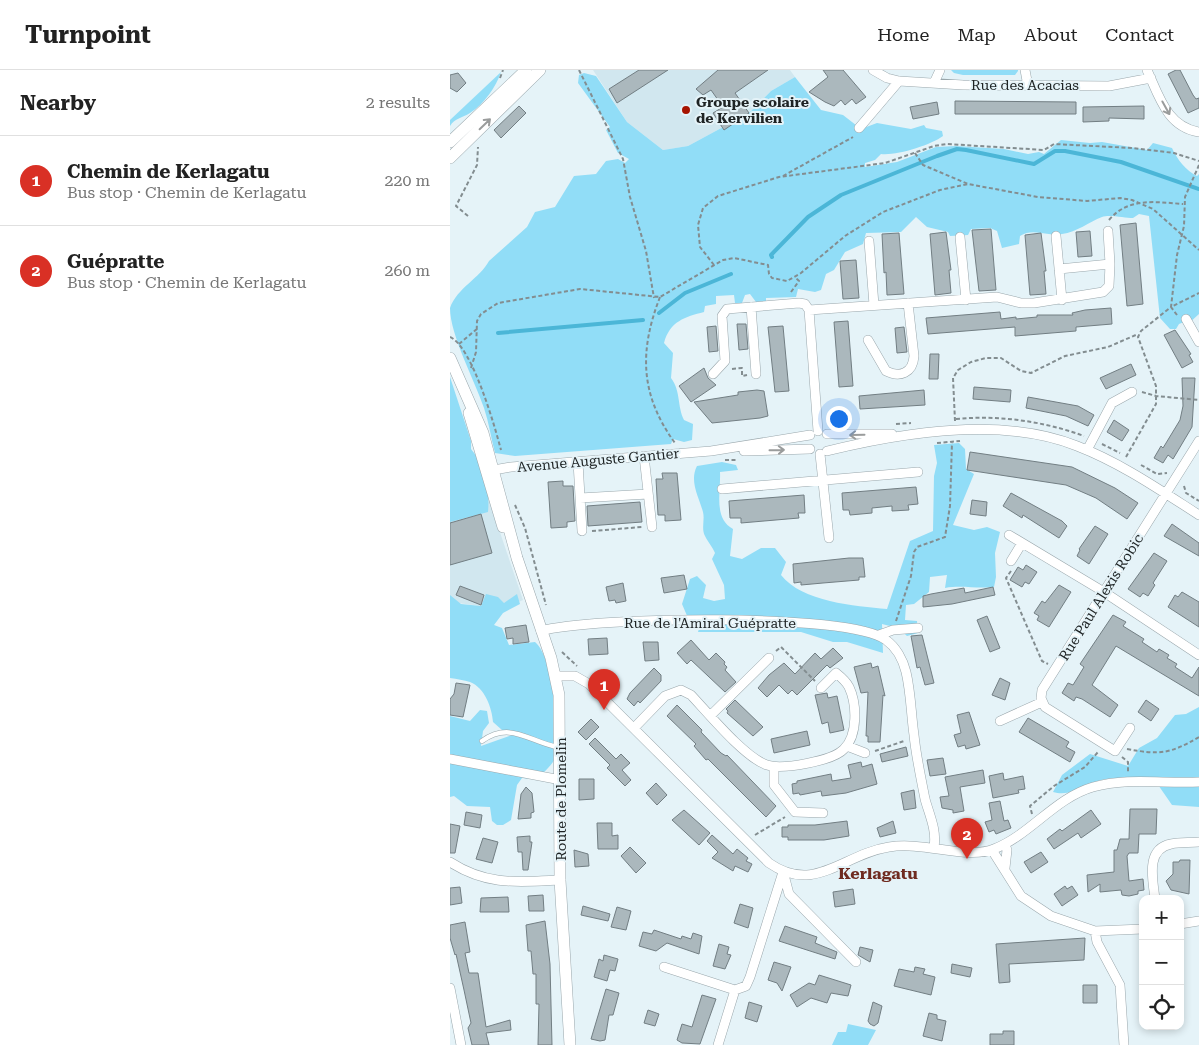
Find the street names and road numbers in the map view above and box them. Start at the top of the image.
street label: Rue des Acacias [971,77,1079,93]
street label: Avenue Auguste Gantier [516,445,680,475]
street label: Rue Paul Alexis Robic [1055,531,1147,663]
street label: Rue de l'Amiral Guépratte [624,615,796,631]
street label: Route de Plomelin [553,737,569,861]

